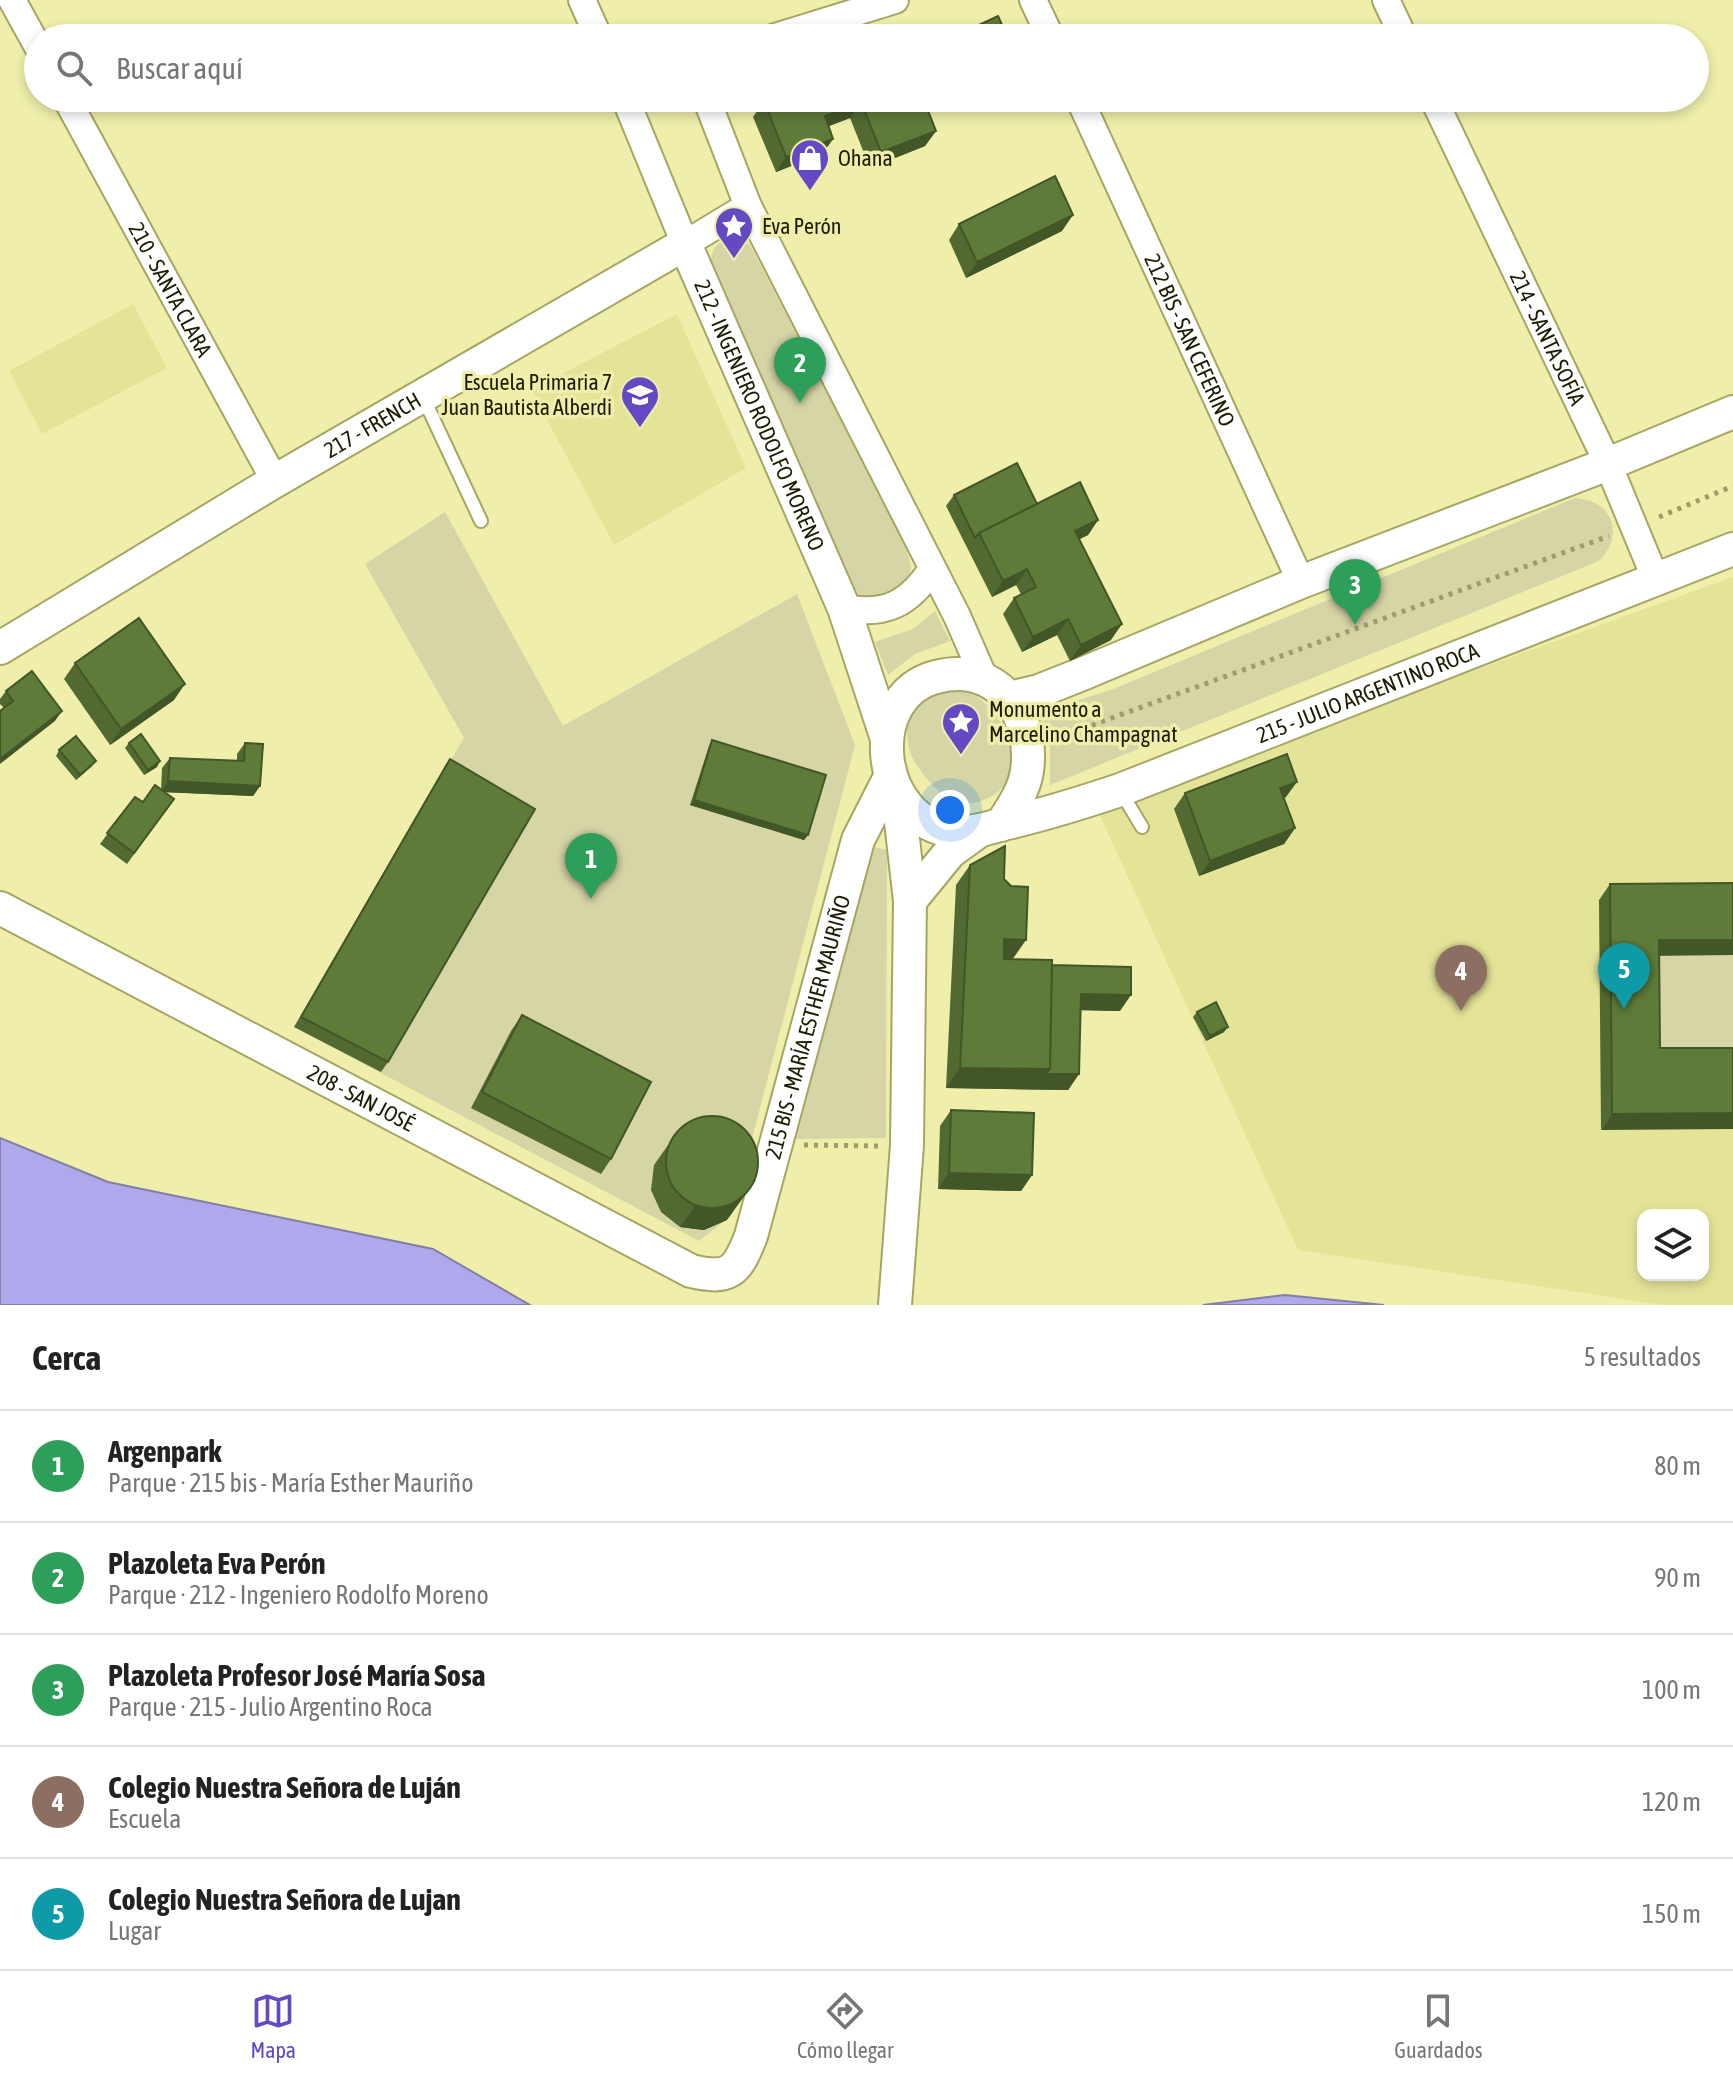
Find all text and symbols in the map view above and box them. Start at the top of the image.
search box [24,24,1709,112]
icon: search [52,46,96,90]
text: Buscar aquí [116,51,243,85]
shop icon: Ohana [789,137,831,192]
place label: Ohana [838,145,893,171]
place icon: Eva Perón [713,205,755,260]
place label: Eva Perón [762,213,842,239]
street label: 210 - SANTA CLARA [123,218,218,361]
street label: 212 BIS - SAN CEFERINO [1139,249,1241,430]
street label: 214 - SANTA SOFÍA [1505,267,1591,409]
street label: 212 - INGENIERO RODOLFO MORENO [688,277,832,555]
pin: 2 [774,337,826,403]
place label: Escuela Primaria 7 Juan Bautista Alberdi [441,369,612,420]
school or university icon: Escuela Primaria 7 Juan Bautista Alberdi [619,374,661,429]
street label: 217 - FRENCH [319,387,425,463]
pin: 3 [1329,559,1381,625]
street label: 215 - JULIO ARGENTINO ROCA [1253,637,1483,748]
place label: Monumento a Marcelino Champagnat [989,696,1178,747]
place icon: Monumento a Marcelino Champagnat [940,701,982,756]
your location [930,790,970,830]
pin: 1 [565,833,617,899]
street label: 215 BIS - MARÍA ESTHER MAURIÑO [759,892,856,1162]
pin: 5 [1598,943,1650,1009]
pin: 4 [1435,945,1487,1011]
street label: 208 - SAN JOSÉ [303,1059,420,1137]
map controls [1637,1209,1709,1281]
button: layers [1637,1209,1709,1281]
text: Cerca [32,1338,101,1377]
text: 5 resultados [1584,1342,1701,1372]
text: Argenpark [108,1434,221,1468]
text: 1 [52,1451,64,1481]
text: 80 m [1654,1451,1701,1481]
text: Parque · 215 bis - María Esther Mauriño [108,1468,473,1498]
text: Plazoleta Eva Perón [108,1546,326,1580]
text: 2 [52,1563,64,1593]
text: 90 m [1654,1563,1701,1593]
text: Parque · 212 - Ingeniero Rodolfo Moreno [108,1580,489,1610]
text: Plazoleta Profesor José María Sosa [108,1658,486,1692]
text: 3 [52,1675,64,1705]
text: 100 m [1642,1675,1701,1705]
text: Parque · 215 - Julio Argentino Roca [108,1692,433,1722]
text: Colegio Nuestra Señora de Luján [108,1770,461,1804]
text: 4 [52,1787,64,1817]
text: 120 m [1642,1787,1701,1817]
text: Escuela [108,1804,181,1834]
text: Colegio Nuestra Señora de Lujan [108,1882,461,1916]
text: 5 [52,1899,64,1929]
text: 150 m [1642,1899,1701,1929]
text: Lugar [108,1916,161,1946]
tab: Mapa [250,1989,296,2063]
tab: Cómo llegar [797,1989,894,2063]
tab: Guardados [1394,1989,1483,2063]

